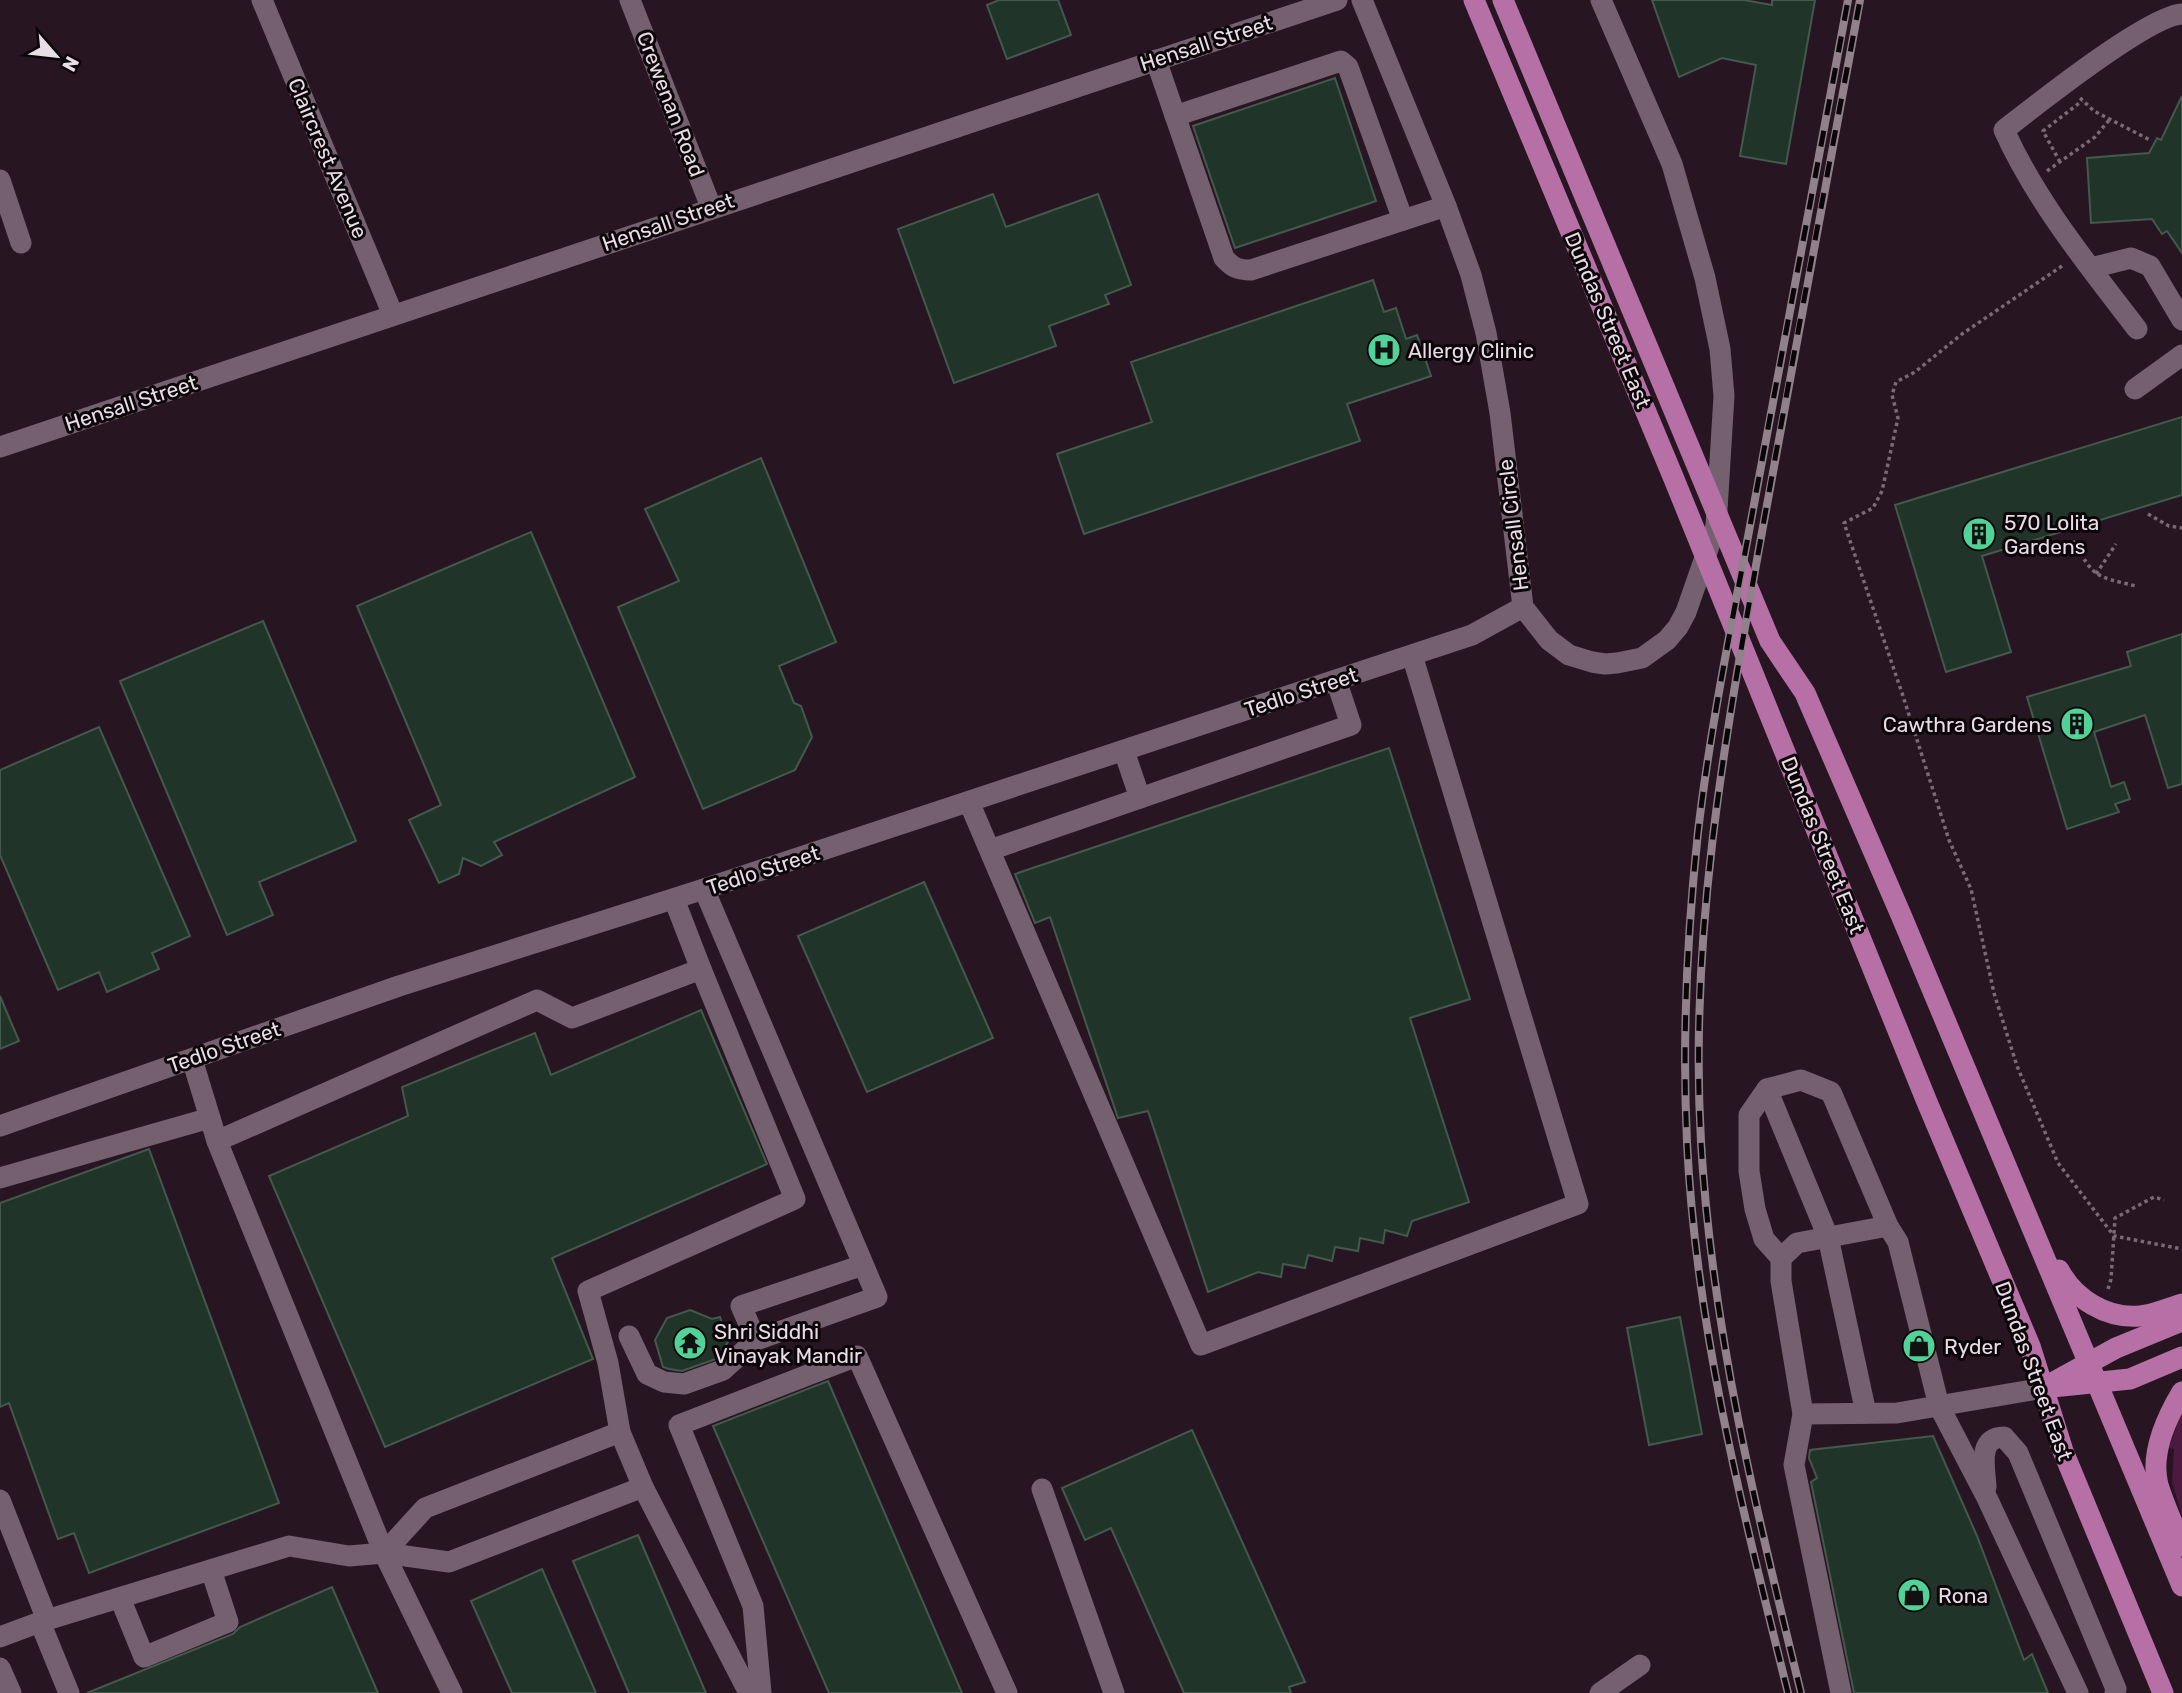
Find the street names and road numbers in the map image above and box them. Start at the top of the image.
street label: Hensall Street [1137,10,1275,76]
street label: Crewenan Road [632,28,710,180]
street label: Claircrest Avenue [283,74,373,242]
street label: Hensall Street [599,188,737,256]
street label: Dundas Street East [1560,228,1656,412]
street label: Hensall Street [62,370,200,436]
street label: Hensall Circle [1493,458,1533,592]
street label: Tedlo Street [1241,662,1361,722]
street label: Dundas Street East [1776,753,1870,937]
street label: Tedlo Street [703,840,823,900]
street label: Tedlo Street [164,1016,284,1078]
street label: Dundas Street East [1990,1278,2078,1464]

